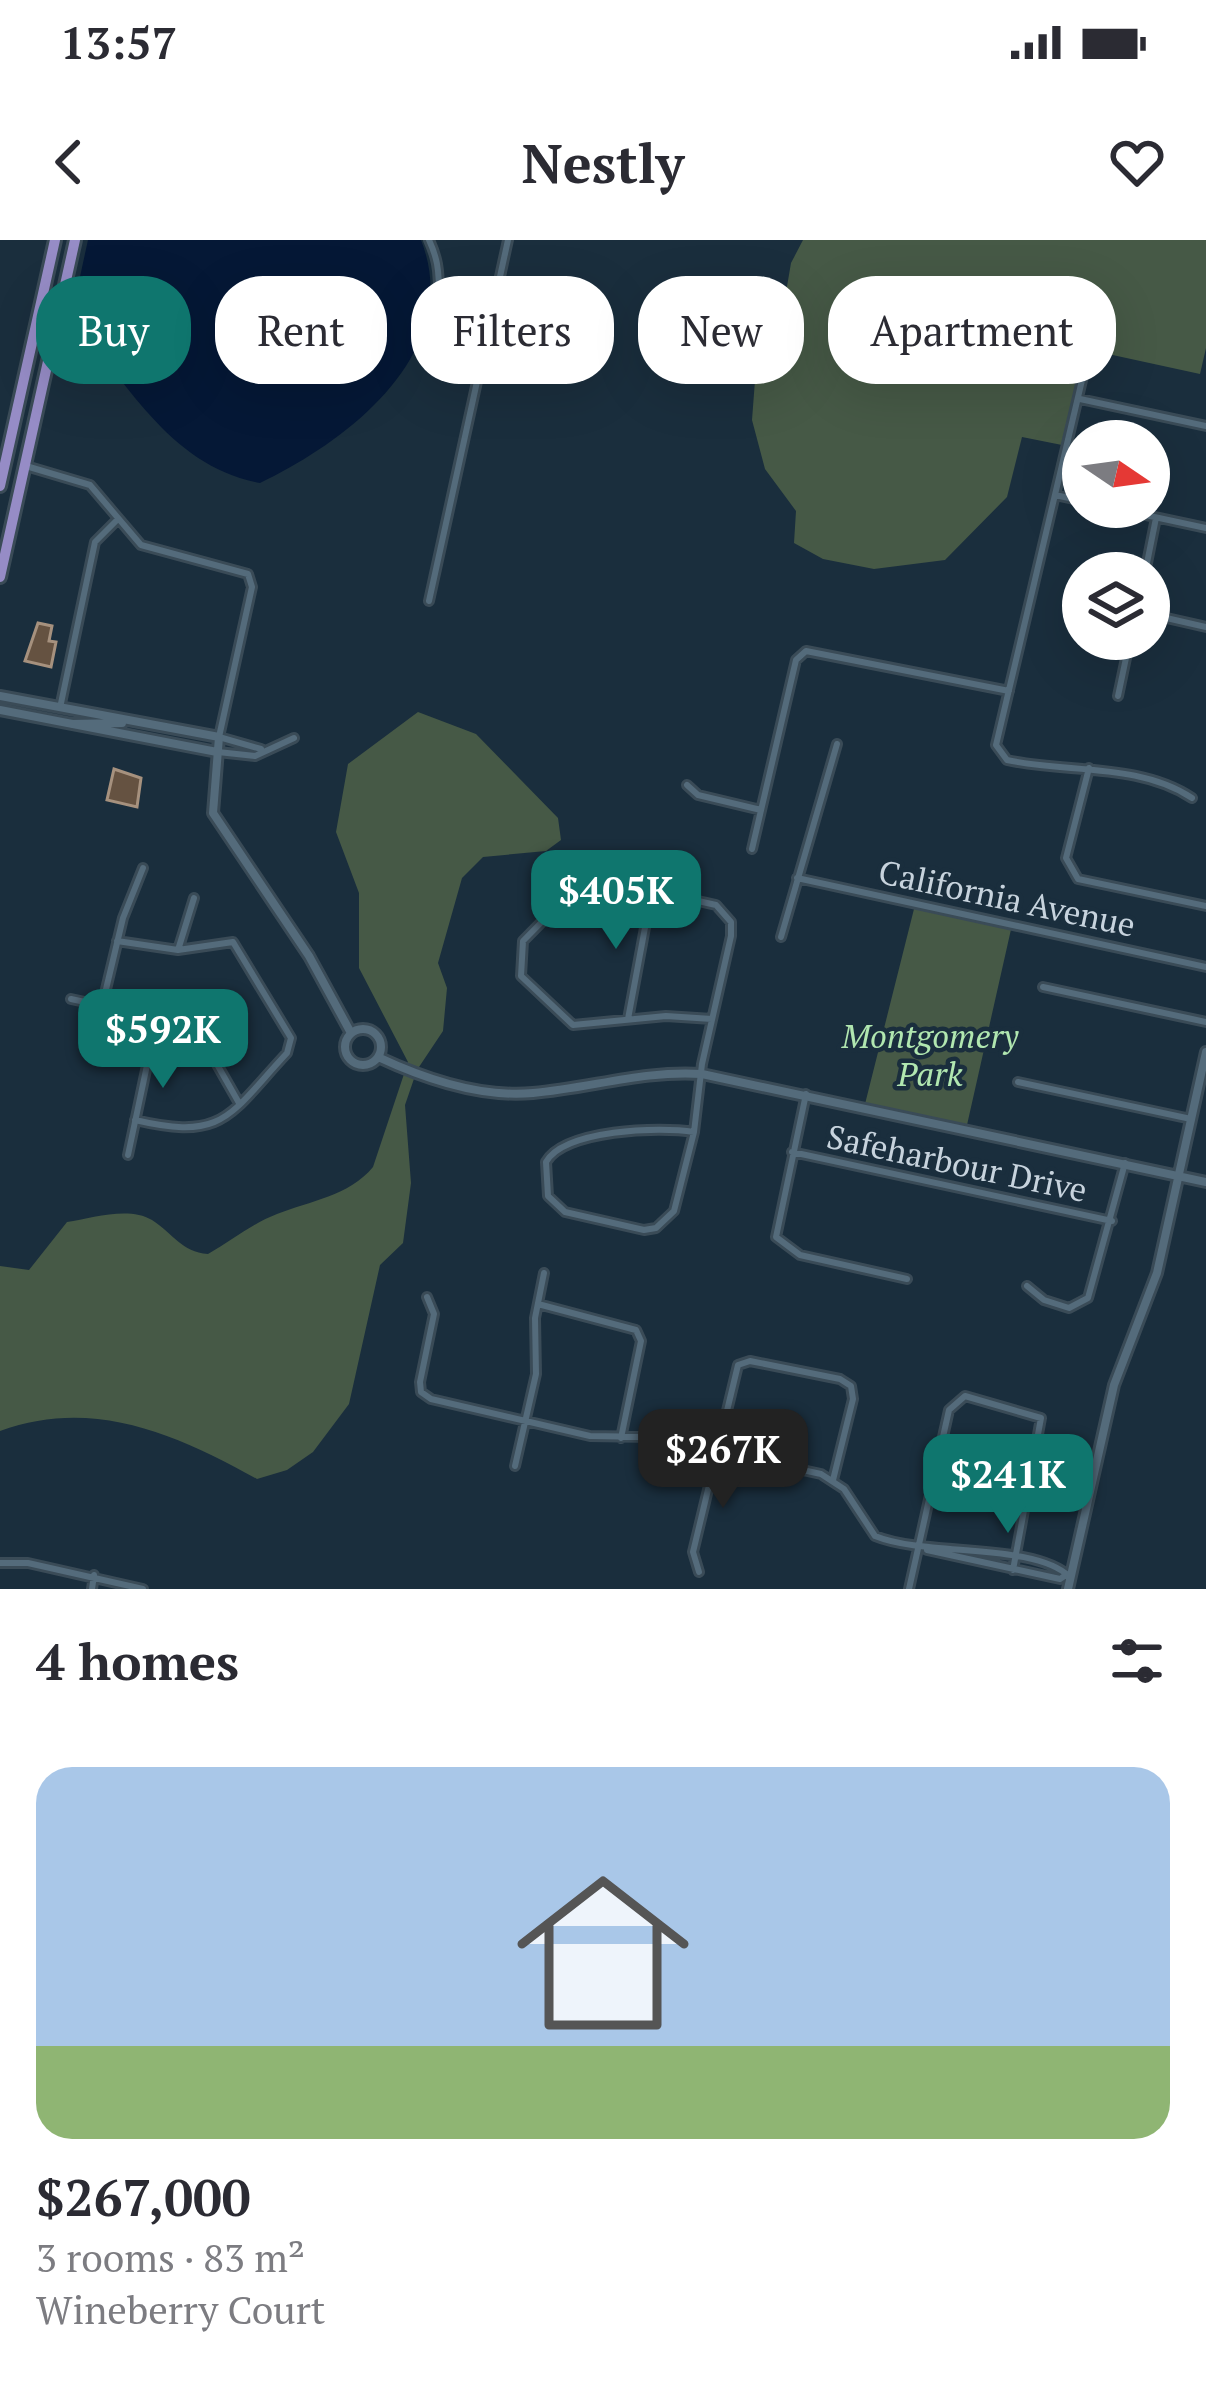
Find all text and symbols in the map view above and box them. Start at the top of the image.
text: 13:57 [60,12,177,72]
text: Nestly [522,127,684,198]
icon: back [36,129,102,195]
icon: heart [1104,129,1170,195]
chip: Buy [36,276,191,384]
chip: Rent [215,276,387,384]
chip: Filters [411,276,614,384]
chip: New [638,276,804,384]
chip: Apartment [828,276,1116,384]
north arrow [1062,420,1170,528]
map controls [1062,420,1170,660]
button: layers [1062,552,1170,660]
street label: California Avenue [875,849,1139,946]
pin: $405K [532,850,700,952]
text: $405K [558,863,674,915]
pin: $592K [79,989,247,1091]
text: $592K [105,1002,221,1054]
park label: Montgomery Park [841,1014,1019,1095]
street label: Safeharbour Drive [823,1114,1091,1211]
pin: $267K [639,1409,807,1511]
text: $267K [665,1422,781,1474]
pin: $241K [924,1434,1092,1536]
text: $241K [950,1447,1066,1499]
text: 4 homes [36,1627,239,1695]
icon: filters [1104,1628,1170,1694]
icon: home [495,1845,711,2061]
text: $267,000 [36,2163,251,2231]
text: 3 rooms · 83 m² [36,2231,305,2283]
text: Wineberry Court [36,2283,325,2335]

